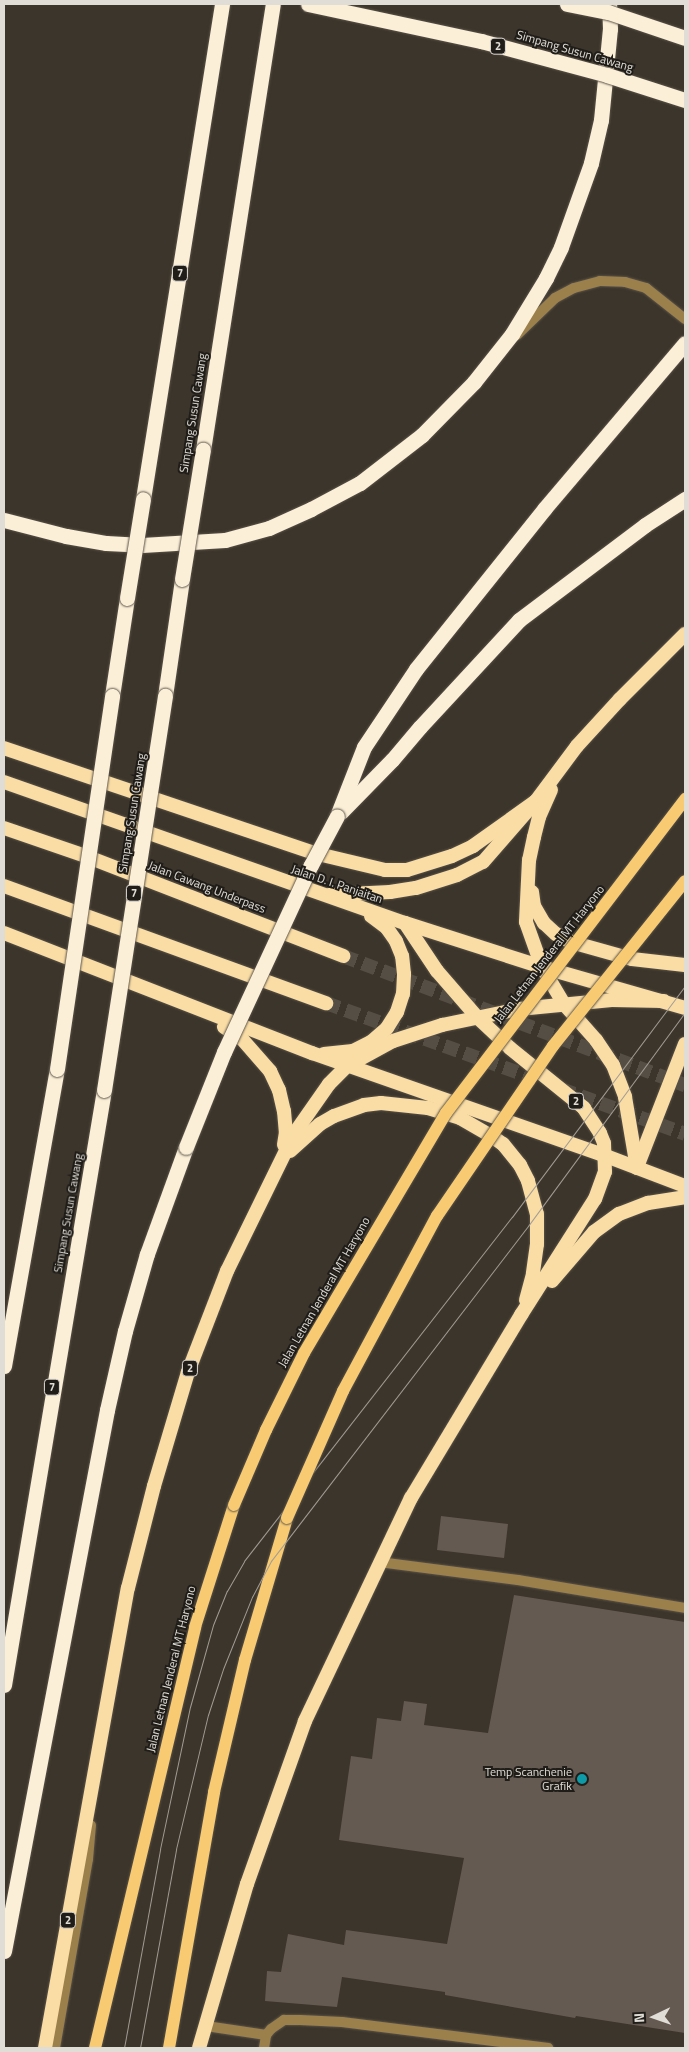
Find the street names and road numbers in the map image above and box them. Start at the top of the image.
street label: Simpang Susun Cawang [515,27,635,75]
road number: 2 [489,37,507,54]
road number: 7 [171,264,189,282]
street label: Simpang Susun Cawang [176,352,210,474]
street label: Simpang Susun Cawang [115,752,149,874]
street label: Jalan Cawang Underpass [146,858,268,916]
street label: Jalan D. I. Panjaitan [289,862,385,906]
street label: Jalan Letnan Jenderal MT Haryono [491,882,607,1026]
road number: 7 [125,884,143,901]
road number: 2 [567,1092,585,1110]
street label: Simpang Susun Cawang [50,1152,86,1274]
street label: Jalan Letnan Jenderal MT Haryono [275,1214,373,1370]
road number: 2 [181,1360,199,1376]
road number: 7 [43,1378,61,1395]
street label: Jalan Letnan Jenderal MT Haryono [143,1584,199,1754]
road number: 2 [59,1912,77,1928]

